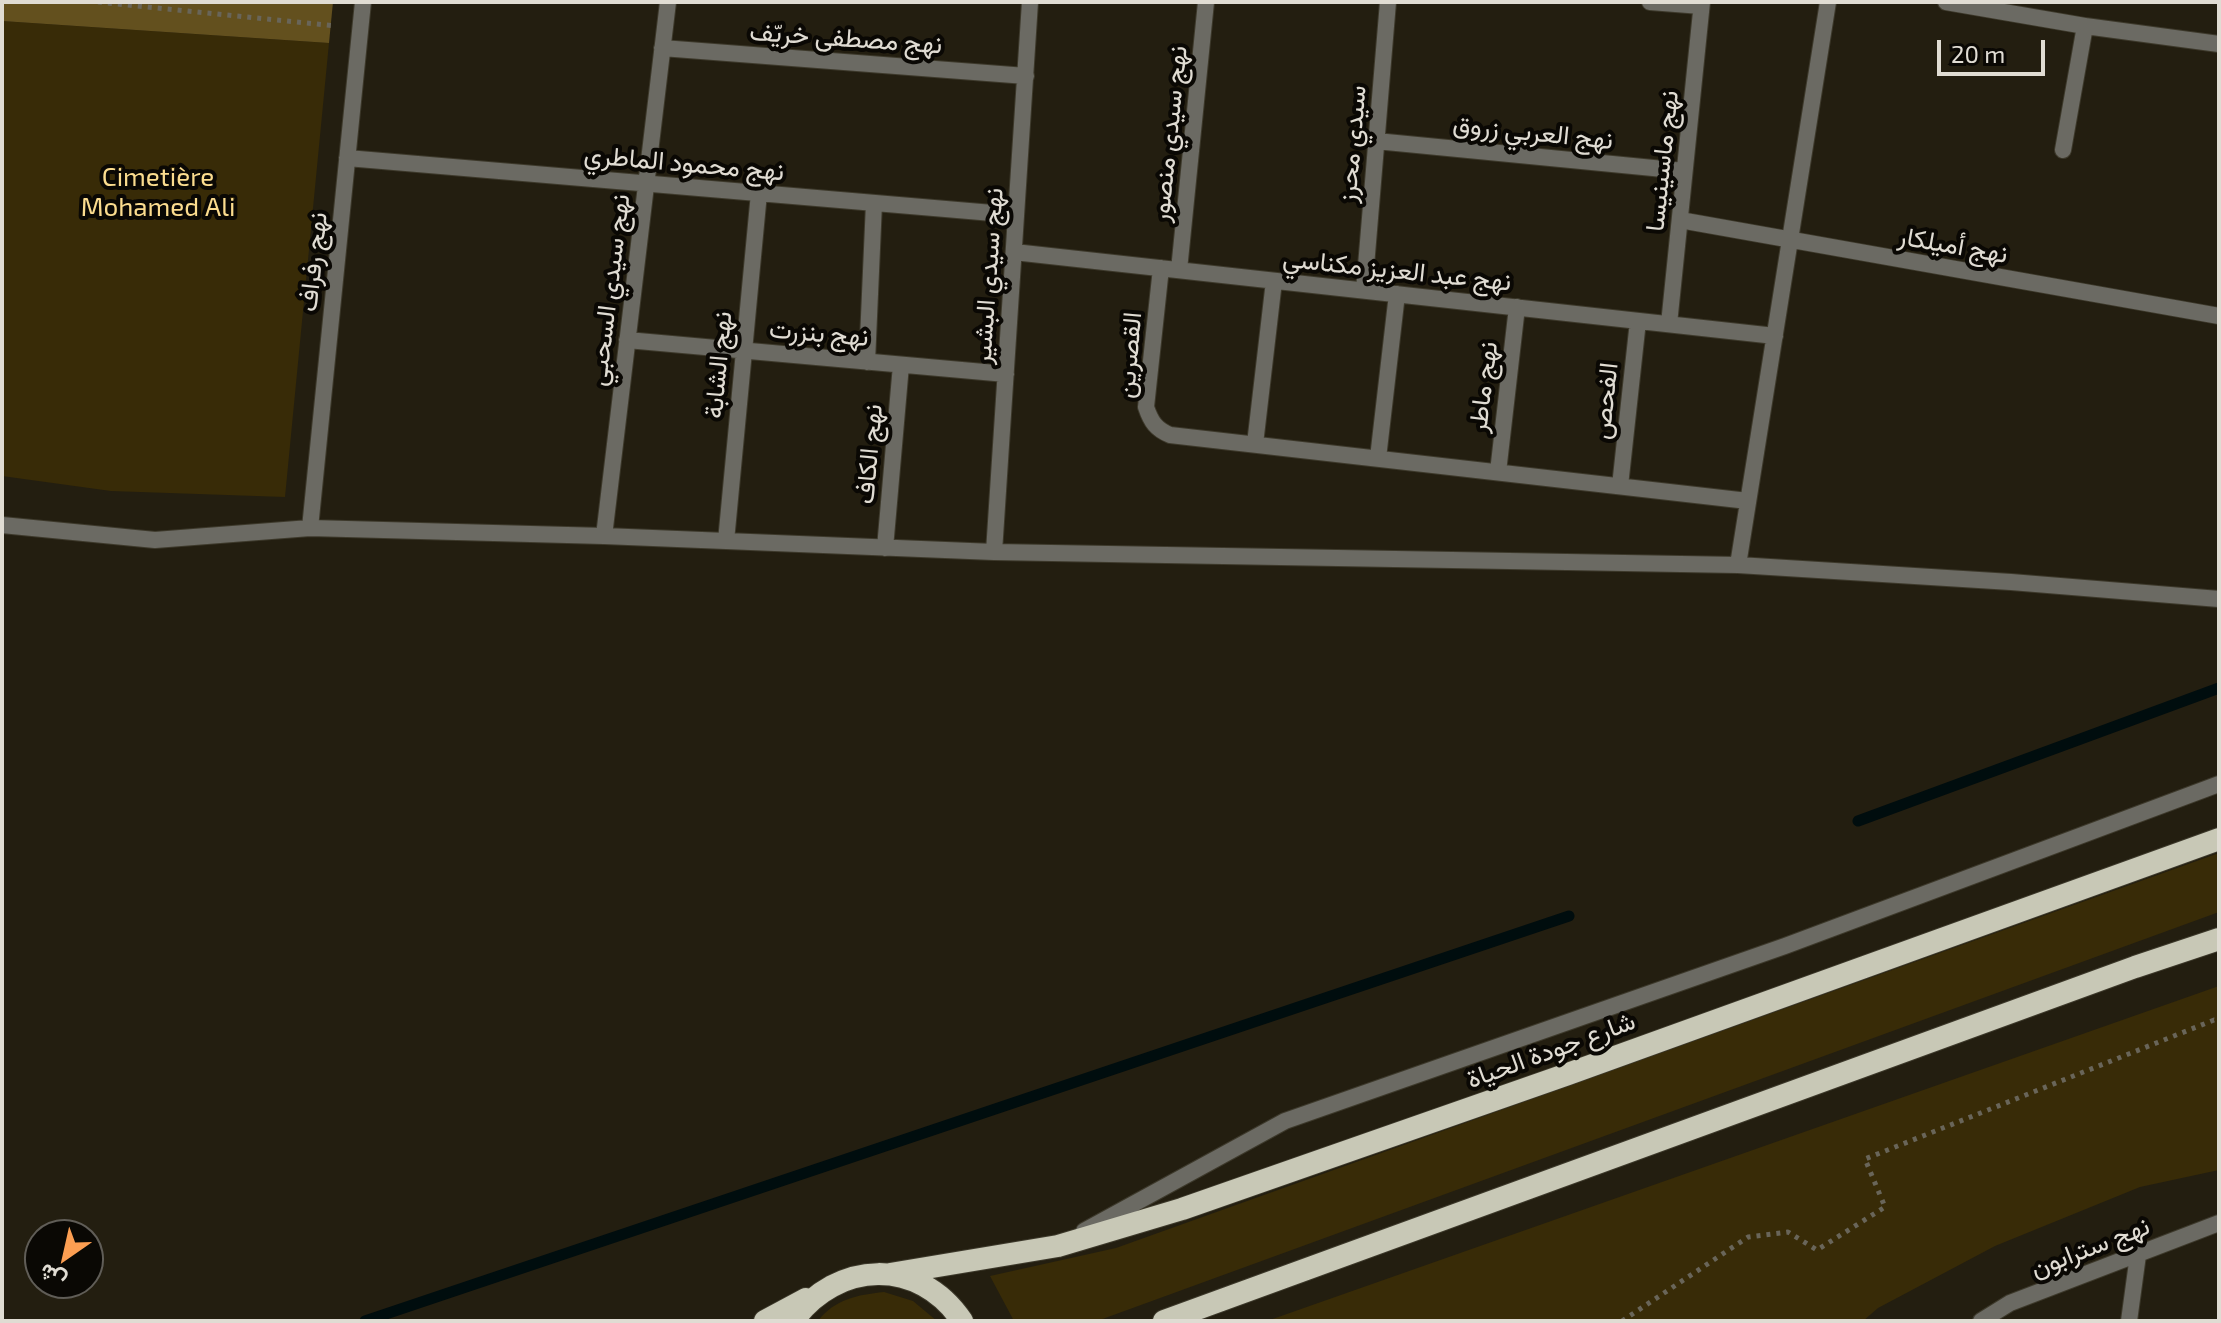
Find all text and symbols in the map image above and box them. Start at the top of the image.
street label: نهج مصطفى خريّف [749,16,943,60]
scale bar [1941,24,2049,74]
text: 20 m [1951,39,2005,68]
street label: نهج سيدي منصور [1144,44,1194,224]
street label: سيدي محرز [1331,84,1373,204]
street label: نهج ماسينيسا [1639,89,1685,233]
street label: نهج العربي زروق [1451,108,1615,156]
street label: نهج محمود الماطري [583,139,785,187]
park label: Cimetière Mohamed Ali [81,161,235,222]
street label: نهج سيدي البشير [966,187,1010,365]
street label: نهج سيدي السحبي [582,192,636,388]
street label: نهج رفراف [292,211,334,313]
street label: نهج أميلكار [1896,220,2010,270]
street label: نهج عبد العزيز مكناسي [1281,242,1513,298]
street label: نهج الشابة [698,310,738,420]
street label: القصرين [1110,311,1148,399]
street label: نهج بنزرت [768,313,870,353]
street label: نهج ماطر [1462,340,1504,434]
street label: الفحص [1585,361,1625,441]
street label: نهج الكاف [849,403,889,505]
street label: شارع جودة الحياة [1462,1005,1640,1095]
street label: نهج سترابون [2026,1210,2154,1284]
north arrow [24,1219,104,1299]
text: ش [33,1259,70,1295]

